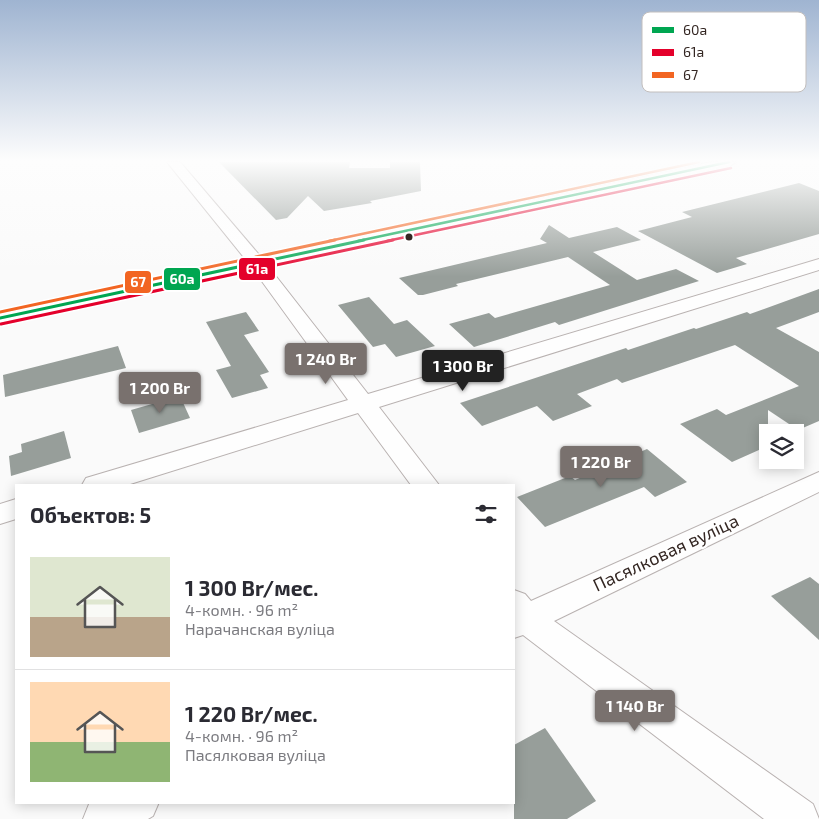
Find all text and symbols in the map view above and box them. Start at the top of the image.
legend [642,12,806,92]
text: 60а [683,21,707,38]
text: 61а [683,43,704,60]
text: 67 [683,66,698,83]
unlabelled marker [404,232,414,242]
line badge: 61а [238,257,276,281]
text: 61а [246,260,268,277]
line badge: 60а [163,267,201,291]
line badge: 67 [124,270,152,294]
text: 60а [169,270,195,287]
text: 67 [130,273,146,290]
pin: 1 240 Br [274,342,378,385]
text: 1 240 Br [296,349,356,368]
pin: 1 300 Br [411,350,515,392]
text: 1 300 Br [433,356,493,375]
pin: 1 200 Br [108,372,212,414]
text: 1 200 Br [130,378,190,397]
map controls [759,424,804,469]
button: layers [759,424,804,469]
pin: 1 220 Br [549,446,653,488]
text: 1 220 Br [571,452,631,471]
icon: filters [472,500,500,528]
text: Объектов: 5 [30,502,151,527]
street label: Пасялковая вуліца [589,509,742,596]
text: 1 300 Br/мес. [185,575,318,600]
icon: home [70,577,130,637]
text: 4-комн. · 96 m² [185,600,298,619]
text: Нарачанская вуліца [185,619,335,638]
pin: 1 140 Br [583,690,687,732]
text: 1 140 Br [606,696,664,715]
text: 1 220 Br/мес. [185,701,318,726]
icon: home [70,702,130,762]
text: 4-комн. · 96 m² [185,726,298,745]
text: Пасялковая вуліца [185,745,326,764]

